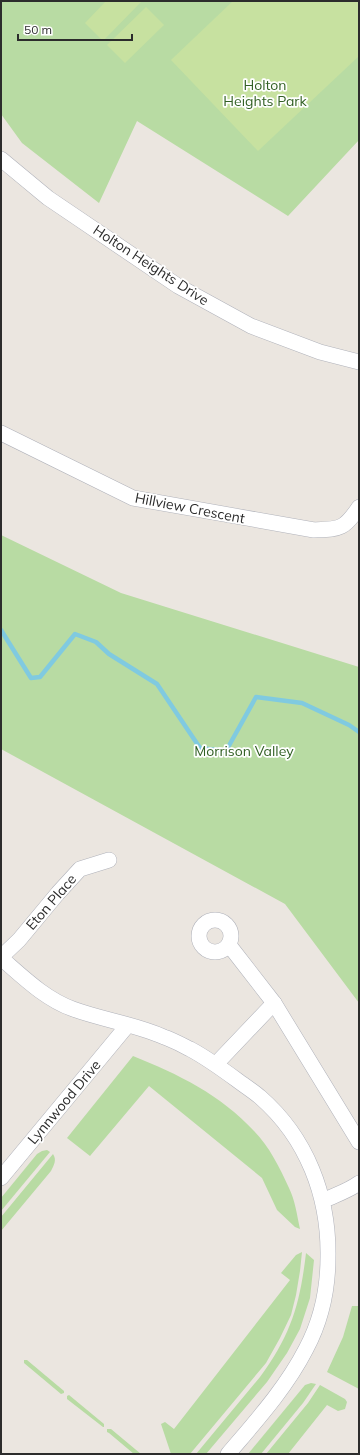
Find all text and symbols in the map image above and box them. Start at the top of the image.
scale bar [18,16,132,42]
text: 50 m [24,22,52,37]
park label: Holton Heights Park [223,76,307,110]
street label: Holton Heights Drive [90,221,212,309]
street label: Hillview Crescent [134,489,247,527]
park label: Morrison Valley [194,742,294,760]
street label: Eton Place [22,870,80,934]
street label: Lynnwood Drive [23,1056,105,1148]

